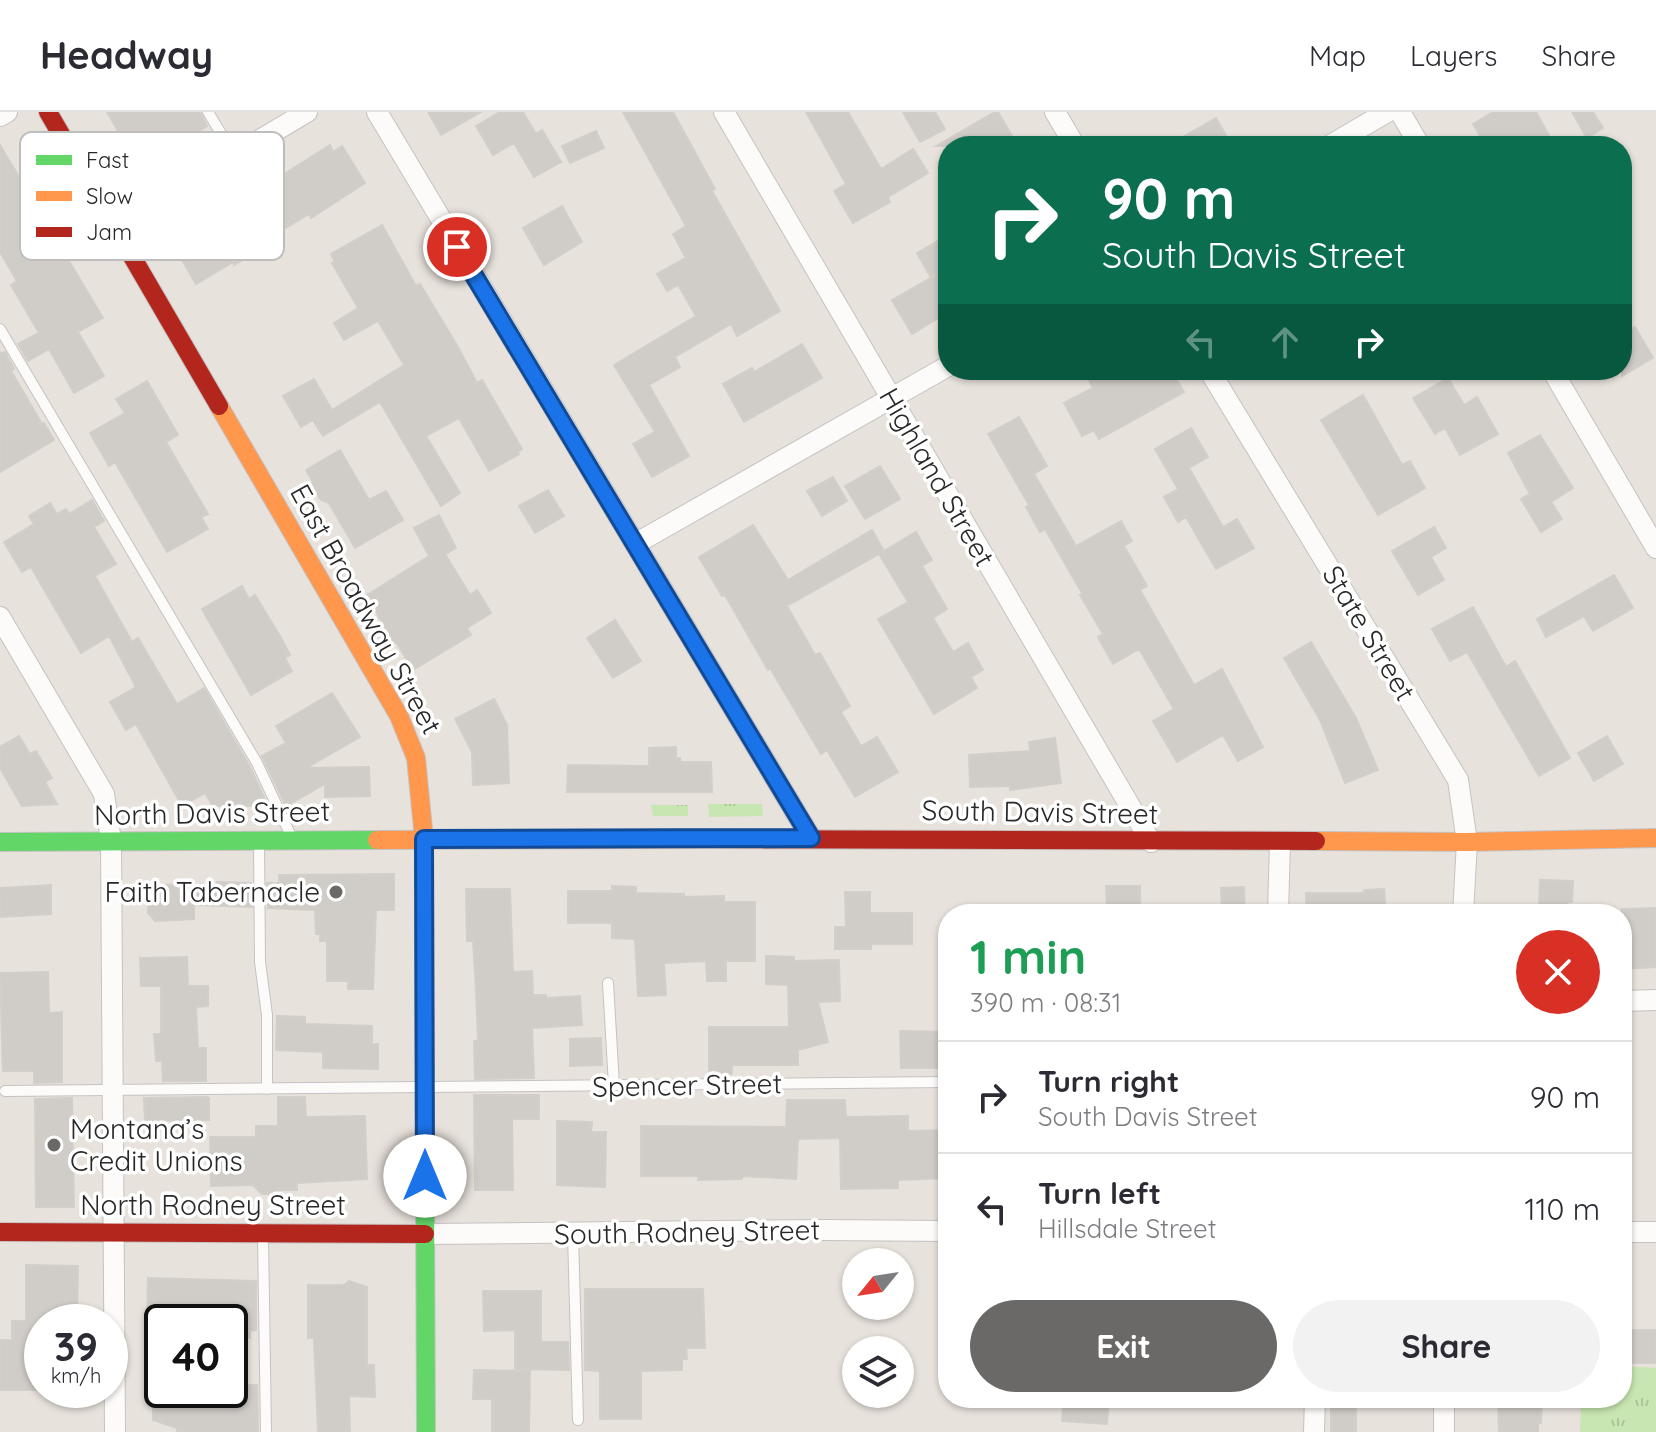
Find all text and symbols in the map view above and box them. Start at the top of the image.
text: Headway [40,31,213,79]
text: Map [1309,38,1366,73]
text: Layers [1410,38,1497,73]
text: Share [1541,38,1616,73]
legend [20,132,284,260]
text: Fast [86,146,129,174]
text: 90 m [1102,163,1236,233]
icon: right [970,168,1074,272]
text: Slow [86,182,133,210]
pin [423,213,491,281]
text: Jam [86,218,132,246]
icon: arrive [435,225,479,269]
text: South Davis Street [1102,232,1406,277]
icon: left [1179,320,1223,364]
icon: ahead [1263,320,1307,364]
icon: right [1347,320,1391,364]
street label: Highland Street [872,381,1003,572]
street label: East Broadway Street [283,478,450,740]
street label: State Street [1315,559,1423,707]
street label: South Davis Street [921,792,1159,831]
street label: North Davis Street [94,793,330,832]
place label: Faith Tabernacle [104,874,320,909]
marker: Faith Tabernacle [327,883,345,901]
text: 1 min [970,926,1086,986]
button: close [1516,930,1600,1014]
text: 390 m · 08:31 [970,986,1121,1019]
text: Turn right [1038,1062,1179,1100]
street label: Spencer Street [592,1065,782,1104]
icon: right [970,1075,1014,1119]
text: 90 m [1530,1078,1600,1116]
text: South Davis Street [1038,1100,1258,1133]
place label: Montana’s Credit Unions [70,1111,243,1178]
position arrow [383,1134,467,1218]
marker: Montana’s Credit Unions [45,1136,63,1154]
text: Turn left [1038,1174,1161,1212]
street label: North Rodney Street [80,1187,346,1222]
icon: left [970,1187,1014,1231]
text: 110 m [1524,1190,1600,1228]
street label: South Rodney Street [554,1212,820,1251]
text: Hillsdale Street [1038,1212,1217,1245]
north arrow [842,1248,914,1320]
map controls [842,1248,914,1408]
button: Exit [970,1300,1277,1392]
button: Share [1293,1300,1600,1392]
speed limit sign: 40 [144,1304,248,1408]
text: 39 [54,1321,98,1371]
button: layers [842,1336,914,1408]
text: km/h [51,1363,101,1388]

